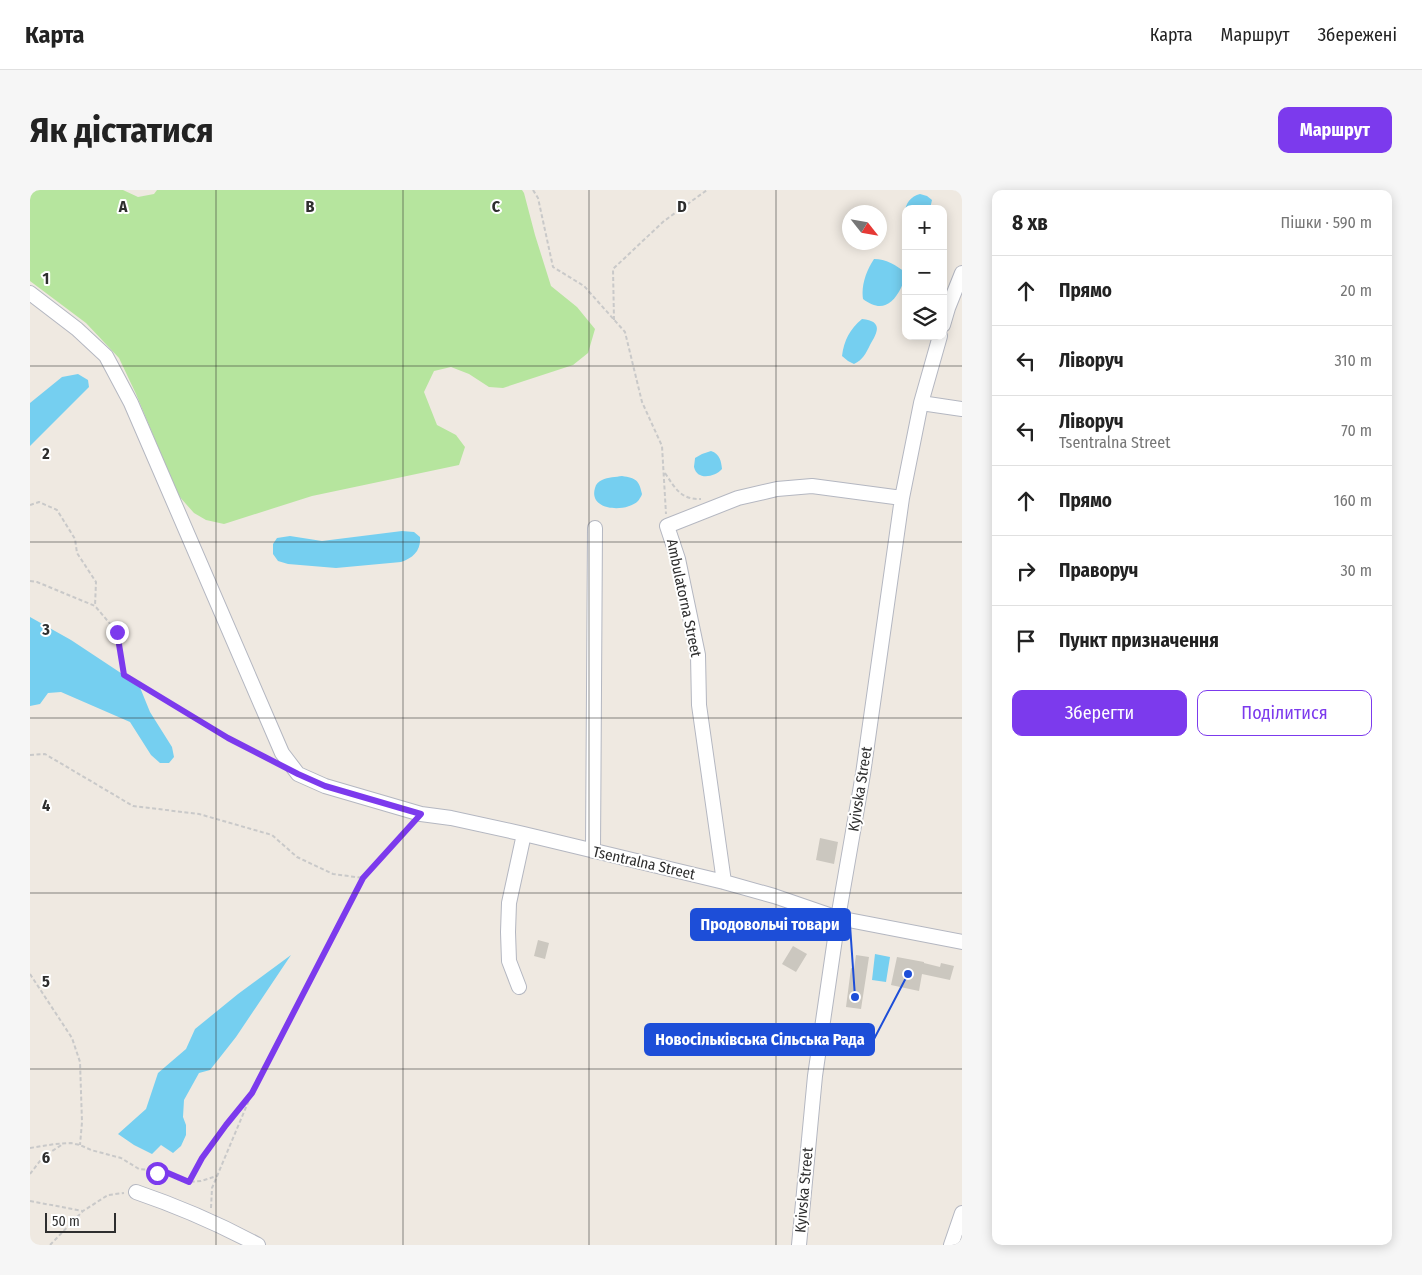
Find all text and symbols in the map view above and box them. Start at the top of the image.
text: Карта [25,21,84,49]
text: Карта [1150,24,1193,46]
text: Маршрут [1221,24,1290,46]
text: Збережені [1318,24,1397,46]
button: Маршрут [1278,107,1392,153]
text: Як дістатися [30,109,214,151]
text: A [118,197,128,216]
text: B [306,197,315,216]
text: C [492,197,501,216]
text: D [677,197,687,216]
north arrow [842,205,887,250]
map controls [902,205,947,340]
button: + [902,205,947,250]
text: 8 хв [1012,210,1048,236]
text: Пішки · 590 m [1281,213,1372,232]
button: − [902,250,947,295]
text: 1 [43,269,49,288]
icon: ahead [1012,277,1040,305]
text: Прямо [1059,279,1112,302]
text: 20 m [1341,281,1372,300]
button: layers [902,295,947,340]
icon: left [1012,347,1040,375]
text: Ліворуч [1059,349,1124,372]
text: 310 m [1335,351,1372,370]
text: Ліворуч [1059,410,1124,433]
icon: left [1012,417,1040,445]
text: 70 m [1341,421,1372,440]
text: Tsentralna Street [1059,433,1170,452]
text: 2 [41,444,50,463]
icon: ahead [1012,487,1040,515]
text: Прямо [1059,489,1112,512]
text: 160 m [1333,491,1372,510]
street label: Ambulatorna Street [663,537,705,659]
icon: right [1012,557,1040,585]
text: Праворуч [1059,559,1138,582]
text: 30 m [1340,561,1372,580]
text: 3 [41,620,50,639]
route end [106,621,129,644]
icon: arrive [1012,627,1040,655]
text: Пункт призначення [1059,629,1219,652]
button: Зберегти [1012,690,1187,736]
button: Поділитися [1197,690,1372,736]
street label: Kyivska Street [844,745,876,833]
text: 4 [42,796,50,815]
street label: Tsentralna Street [591,842,697,884]
callout: Продовольчі товари [691,909,850,940]
text: Продовольчі товари [701,915,839,934]
text: 5 [42,972,50,991]
callout: Новосільківська Сільська Рада [645,1024,874,1055]
text: Новосільківська Сільська Рада [655,1030,865,1049]
street label: Kyivska Street [791,1146,817,1234]
text: 6 [42,1148,50,1167]
route start [146,1162,169,1185]
scale bar [45,1210,116,1233]
text: 50 m [52,1213,80,1230]

